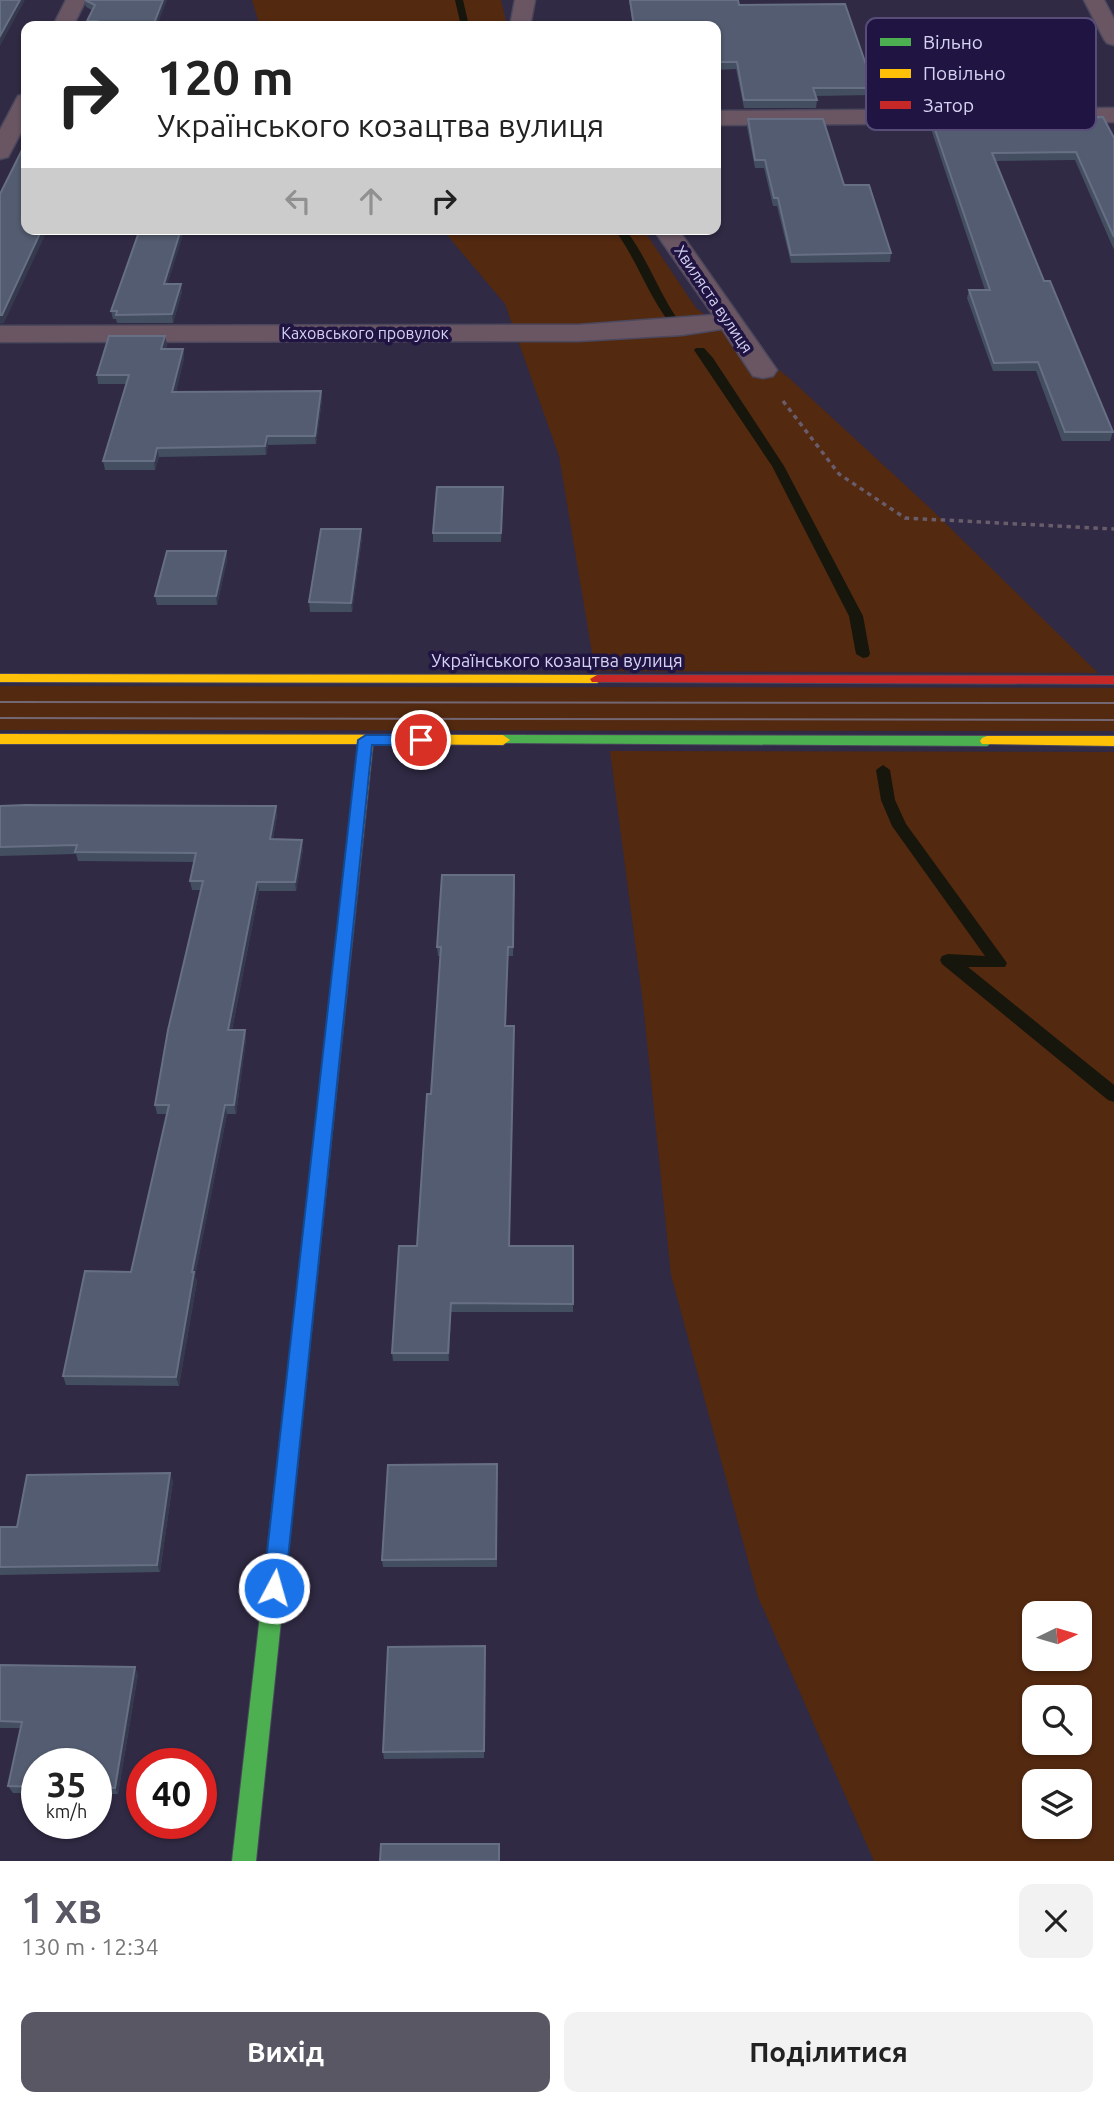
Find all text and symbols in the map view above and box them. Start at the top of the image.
legend [866,18,1096,130]
text: Вільно [923,31,983,53]
icon: right [42,49,133,140]
text: 120 m [157,49,294,104]
text: Повільно [923,62,1006,84]
text: Затор [923,94,974,116]
text: Українського козацтва вулиця [157,107,604,143]
icon: left [279,182,317,220]
icon: ahead [352,182,390,220]
icon: right [425,182,463,220]
street label: Хвиляста вулиця [671,242,757,356]
street label: Каховського провулок [281,324,449,342]
street label: Українського козацтва вулиця [431,650,683,670]
pin [391,710,451,770]
icon: arrive [402,721,440,759]
position arrow [237,1551,311,1625]
north arrow [1022,1601,1092,1671]
map controls [1022,1601,1092,1839]
button: search [1022,1685,1092,1755]
speed limit sign: 40 [126,1748,217,1839]
text: 35 [47,1764,86,1804]
button: layers [1022,1769,1092,1839]
text: km/h [46,1801,87,1821]
text: 1 хв [21,1884,102,1931]
button: close [1019,1884,1093,1958]
text: 130 m · 12:34 [21,1934,159,1959]
button: Вихід [21,2012,550,2092]
button: Поділитися [564,2012,1093,2092]

